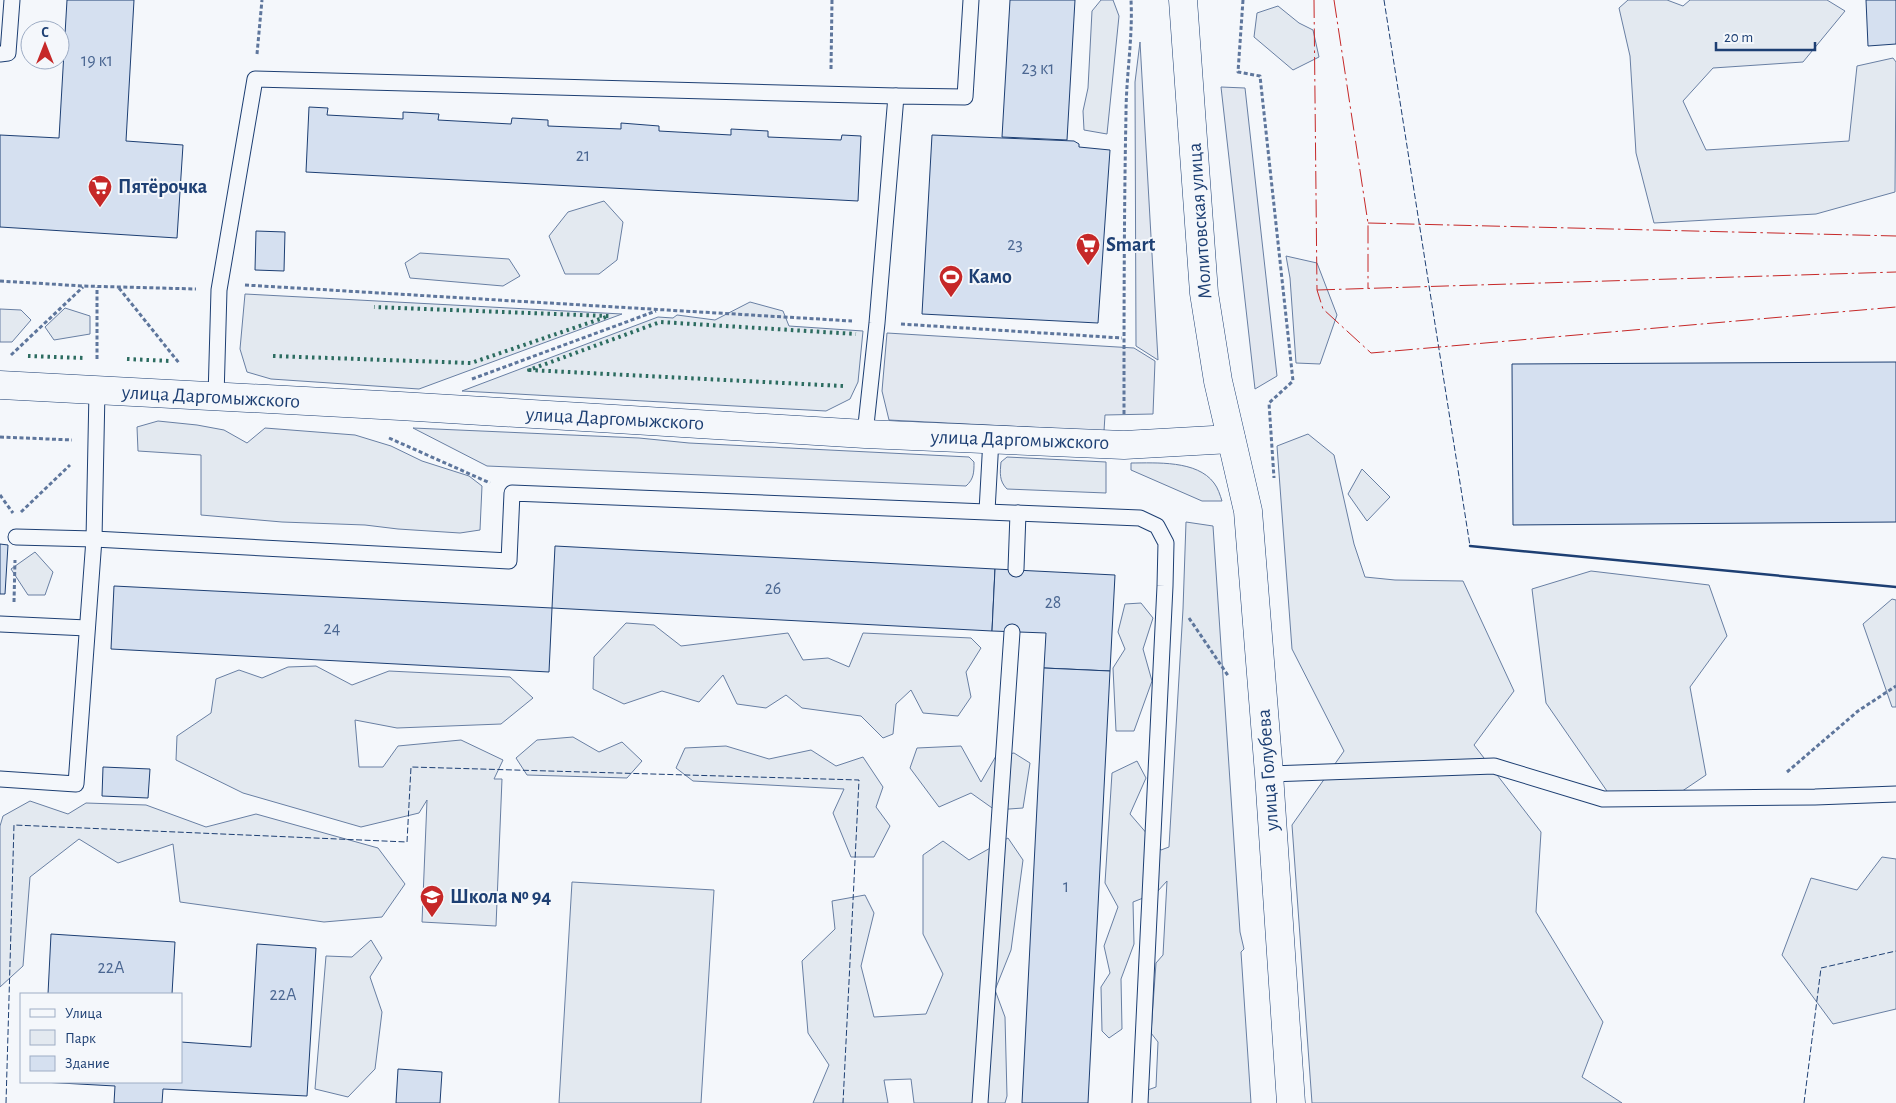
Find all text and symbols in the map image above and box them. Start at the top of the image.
north arrow [20,20,70,70]
scale bar [1716,20,1815,52]
text: С [41,26,49,40]
text: 20 m [1724,30,1753,45]
house number: 19 к1 [81,52,113,70]
house number: 23 к1 [1021,60,1055,78]
street label: Молитовская улица [1185,142,1215,300]
house number: 21 [576,147,590,165]
supermarket icon: Пятёрочка [87,174,113,208]
place label: Пятёрочка [118,177,208,197]
supermarket icon: Smart [1075,232,1101,266]
place label: Smart [1106,235,1155,255]
house number: 23 [1007,236,1023,254]
sports icon: Камо [938,264,964,298]
place label: Камо [968,267,1012,287]
street label: улица Даргомыжского [120,382,301,412]
street label: улица Даргомыжского [524,404,705,434]
street label: улица Даргомыжского [929,427,1110,453]
house number: 26 [765,580,781,598]
house number: 28 [1045,594,1061,612]
house number: 24 [324,620,341,638]
street label: улица Голубева [1254,708,1282,833]
house number: 1 [1063,878,1069,896]
school or university icon: Школа № 94 [419,884,445,918]
place label: Школа № 94 [450,887,551,907]
house number: 22А [98,959,125,977]
house number: 22А [270,986,297,1004]
legend [20,993,182,1083]
text: Улица [65,1006,102,1021]
text: Парк [65,1031,96,1046]
text: Здание [65,1056,110,1071]

